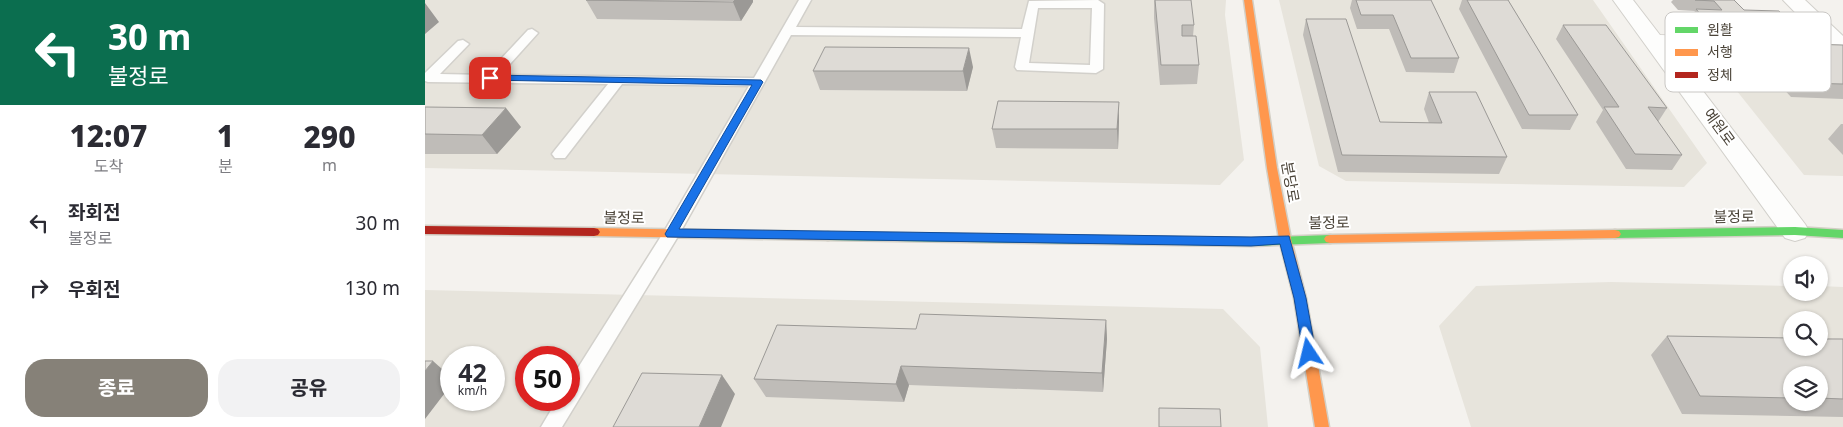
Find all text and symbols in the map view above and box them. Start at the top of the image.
legend [1665,12,1831,92]
text: 30 m [108,13,191,60]
icon: left [25,20,90,85]
text: 원활 [1707,20,1733,39]
text: 서행 [1707,42,1733,61]
pin [469,57,511,99]
text: 불정로 [108,60,169,90]
icon: arrive [476,64,504,92]
text: 정체 [1707,65,1733,84]
street label: 예원로 [1700,104,1740,149]
text: 12:07 [69,115,147,156]
text: 1 [217,115,234,156]
text: 290 [304,116,356,157]
text: m [322,154,337,176]
text: 도착 [94,155,123,177]
text: 분 [218,155,233,177]
street label: 분당로 [1278,160,1304,204]
text: 좌회전 [68,199,120,225]
street label: 불정로 [1713,206,1755,226]
street label: 불정로 [603,207,645,227]
icon: left [25,209,53,237]
text: 30 m [356,210,400,236]
street label: 불정로 [1308,212,1350,232]
text: 불정로 [68,227,112,249]
map controls [1783,256,1828,411]
button: sound [1783,256,1828,301]
icon: right [25,274,53,302]
text: 130 m [345,275,400,301]
text: 우회전 [68,276,120,302]
button: search [1783,311,1828,356]
position arrow [1282,326,1334,378]
speed limit sign: 50 [515,346,580,411]
text: 42 [458,355,487,389]
button: 종료 [25,359,208,417]
button: 공유 [218,359,400,417]
button: layers [1783,366,1828,411]
text: km/h [458,382,487,399]

